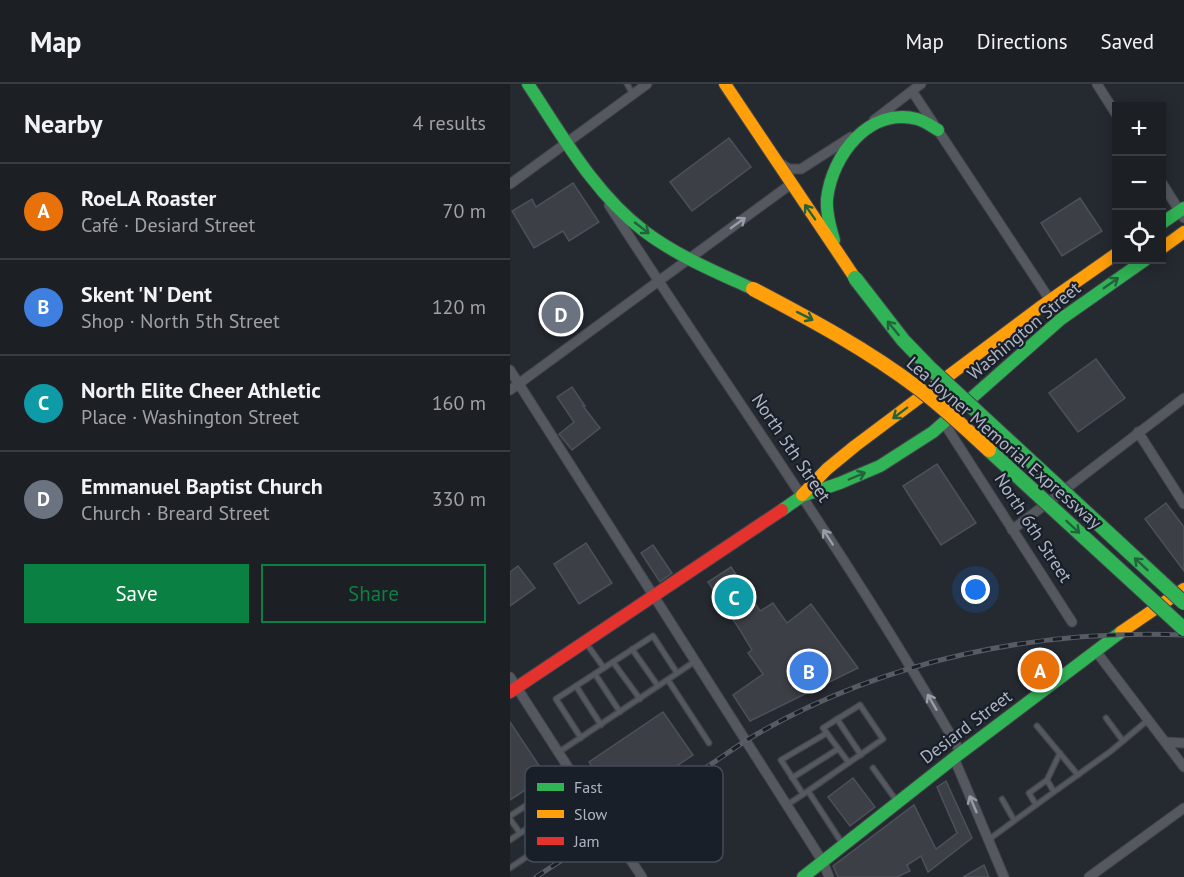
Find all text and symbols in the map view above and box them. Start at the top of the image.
text: Map [30,23,81,60]
text: Map [905,28,944,55]
text: Directions [977,28,1068,55]
text: Saved [1101,28,1154,55]
map controls [1112,102,1166,264]
button: + [1112,102,1166,156]
text: Nearby [24,107,102,140]
text: 4 results [413,110,486,136]
button: − [1112,156,1166,210]
text: RoeLA Roaster [81,184,216,212]
text: A [37,198,50,224]
text: 70 m [443,198,486,224]
one-way arrow [804,204,816,221]
button: locate [1112,210,1166,264]
text: Café · Desiard Street [81,212,255,238]
one-way arrow [730,217,746,230]
one-way arrow [634,221,650,234]
street label: Washington Street [962,276,1085,385]
one-way arrow [1103,277,1119,289]
text: Skent 'N' Dent [81,280,212,308]
pin: D [542,292,580,336]
text: B [38,294,49,320]
text: 120 m [432,294,486,320]
text: Shop · North 5th Street [81,308,280,334]
one-way arrow [796,311,814,322]
one-way arrow [887,320,900,336]
street label: Lea Joyner Memorial Expressway [902,352,1107,534]
text: North Elite Cheer Athletic [81,376,321,404]
street label: North 5th Street [747,389,836,506]
text: C [38,390,49,416]
text: 160 m [432,390,486,416]
text: Place · Washington Street [81,404,299,430]
one-way arrow [892,406,908,419]
street label: North 6th Street [990,469,1077,587]
one-way arrow [847,470,865,481]
text: Emmanuel Baptist Church [81,472,323,500]
text: D [37,486,50,512]
text: 330 m [432,486,486,512]
text: Church · Breard Street [81,500,269,526]
one-way arrow [1065,520,1080,534]
one-way arrow [822,529,834,546]
one-way arrow [1134,556,1149,571]
button: Save [24,564,249,623]
button: Share [261,564,486,623]
pin: C [714,574,754,620]
your location [961,575,990,604]
pin: B [790,648,828,694]
pin: A [1020,648,1060,692]
street label: Desiard Street [915,685,1016,769]
one-way arrow [926,694,938,711]
legend [525,766,723,862]
text: Fast [574,777,603,797]
one-way arrow [967,795,978,813]
text: Slow [574,804,608,824]
text: Jam [573,831,600,851]

